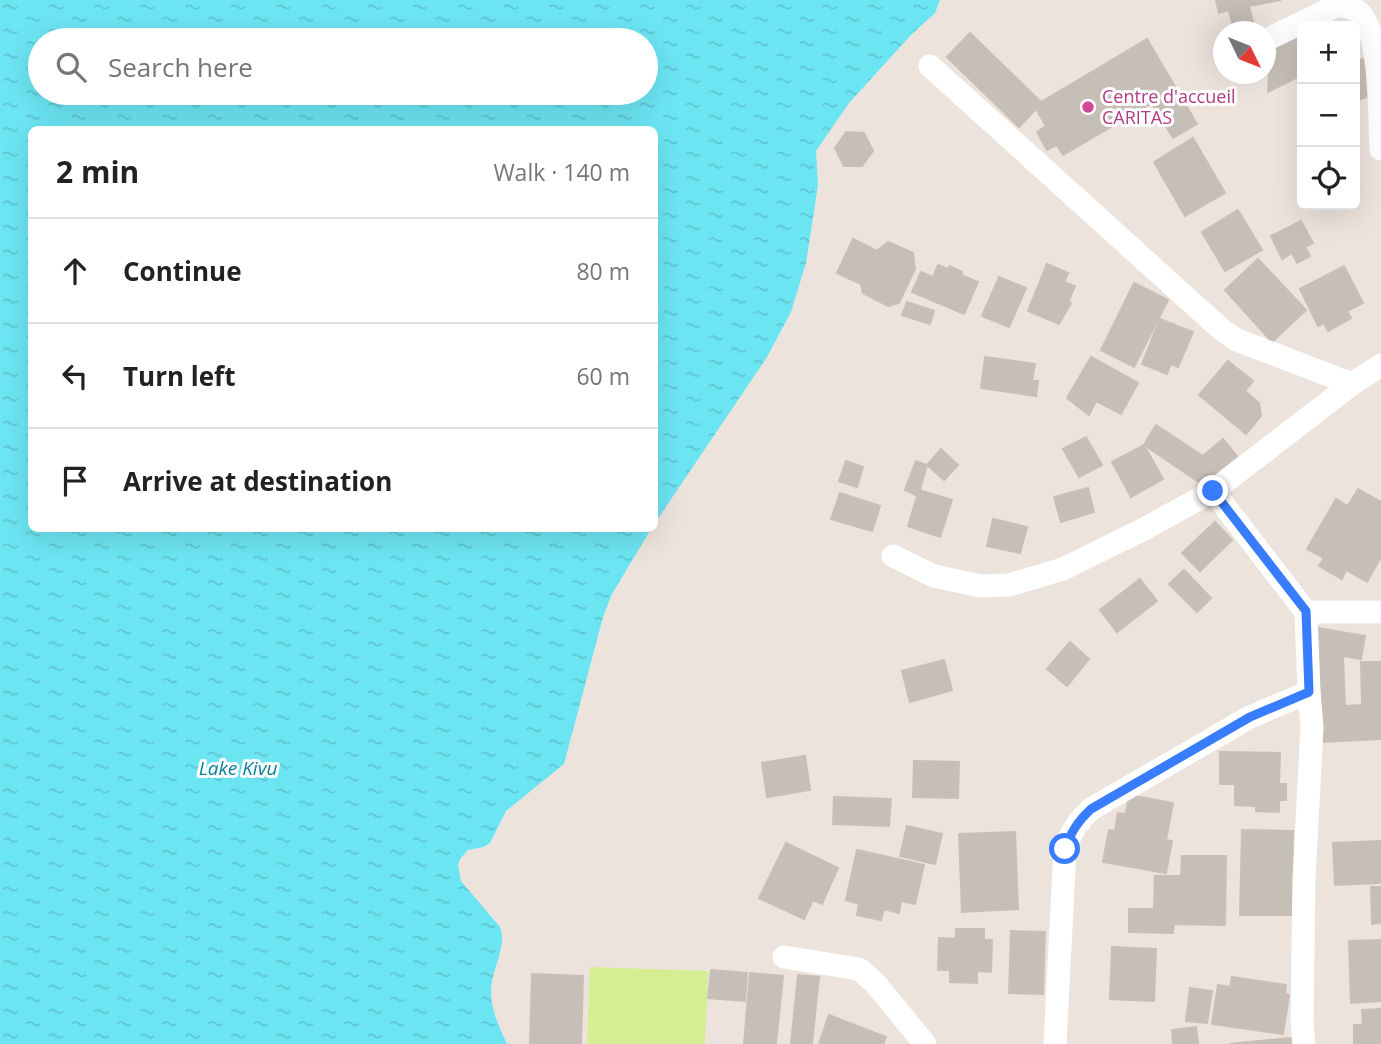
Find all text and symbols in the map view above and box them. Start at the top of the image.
north arrow [1213,21,1276,84]
map controls [1297,21,1360,210]
button: + [1297,21,1360,84]
search box [28,28,658,105]
icon: search [52,48,90,86]
text: Search here [108,49,253,85]
place label: Centre d'accueil CARITAS [1102,84,1235,129]
button: − [1297,84,1360,147]
marker: Centre d'accueil CARITAS [1080,99,1096,115]
button: locate [1297,147,1360,210]
text: 2 min [56,151,139,192]
text: Walk · 140 m [493,156,630,188]
icon: ahead [56,252,94,290]
text: Continue [123,253,242,289]
text: 80 m [576,255,630,287]
icon: left [56,357,94,395]
text: Turn left [123,358,235,394]
text: 60 m [576,360,630,392]
icon: arrive [56,462,94,500]
text: Arrive at destination [123,463,392,499]
route end [1197,475,1228,506]
water label: Lake Kivu [199,755,277,781]
route start [1049,833,1080,864]

